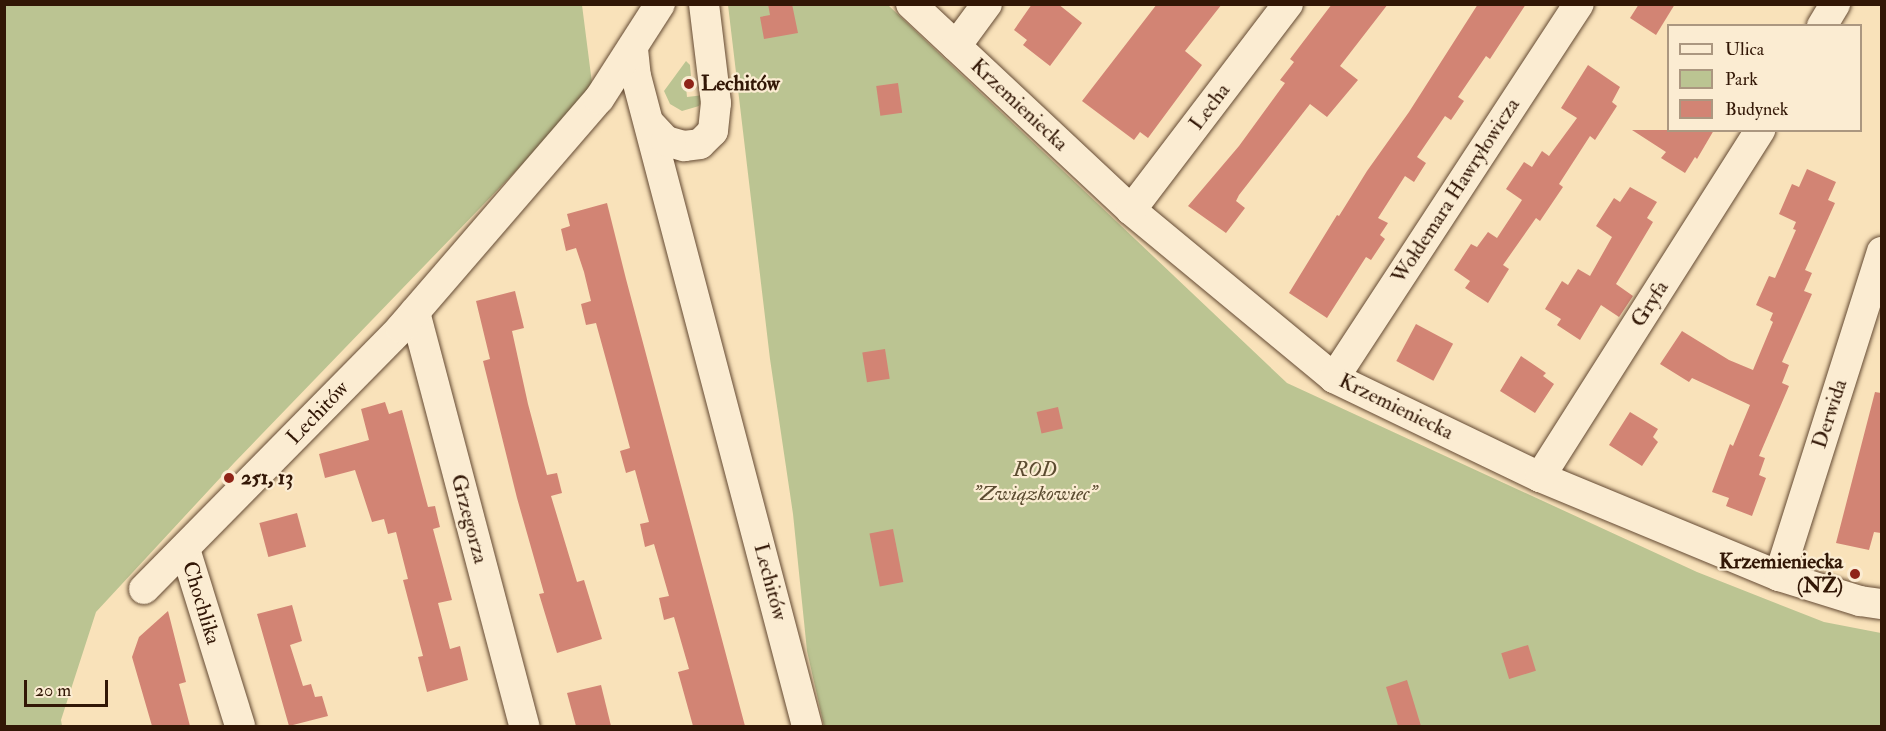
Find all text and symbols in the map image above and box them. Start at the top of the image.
legend [1667,24,1862,132]
text: Ulica [1725,38,1764,61]
street label: Krzemieniecka [965,53,1073,157]
text: Park [1725,68,1758,91]
place label: Lechitów [701,71,780,97]
marker: Lechitów [682,77,696,91]
street label: Lecha [1184,79,1236,135]
street label: Wołdemara Hawryłowicza [1387,93,1525,289]
text: Budynek [1725,98,1788,121]
street label: Gryfa [1626,276,1674,332]
street label: Krzemieniecka [1335,368,1457,446]
street label: Lechitów [282,376,354,450]
street label: Derwida [1807,376,1853,452]
park label: ROD "Związkowiec" [973,457,1097,507]
place label: 251, 13 [241,465,293,491]
marker: 251, 13 [222,471,236,485]
street label: Grzegorza [445,472,493,566]
street label: Lechitów [748,541,792,623]
place label: Krzemieniecka (NŻ) [1719,549,1843,599]
street label: Chochlika [176,558,226,648]
marker: Krzemieniecka (NŻ) [1848,567,1862,581]
scale bar [27,668,111,706]
text: 20 m [35,679,71,702]

